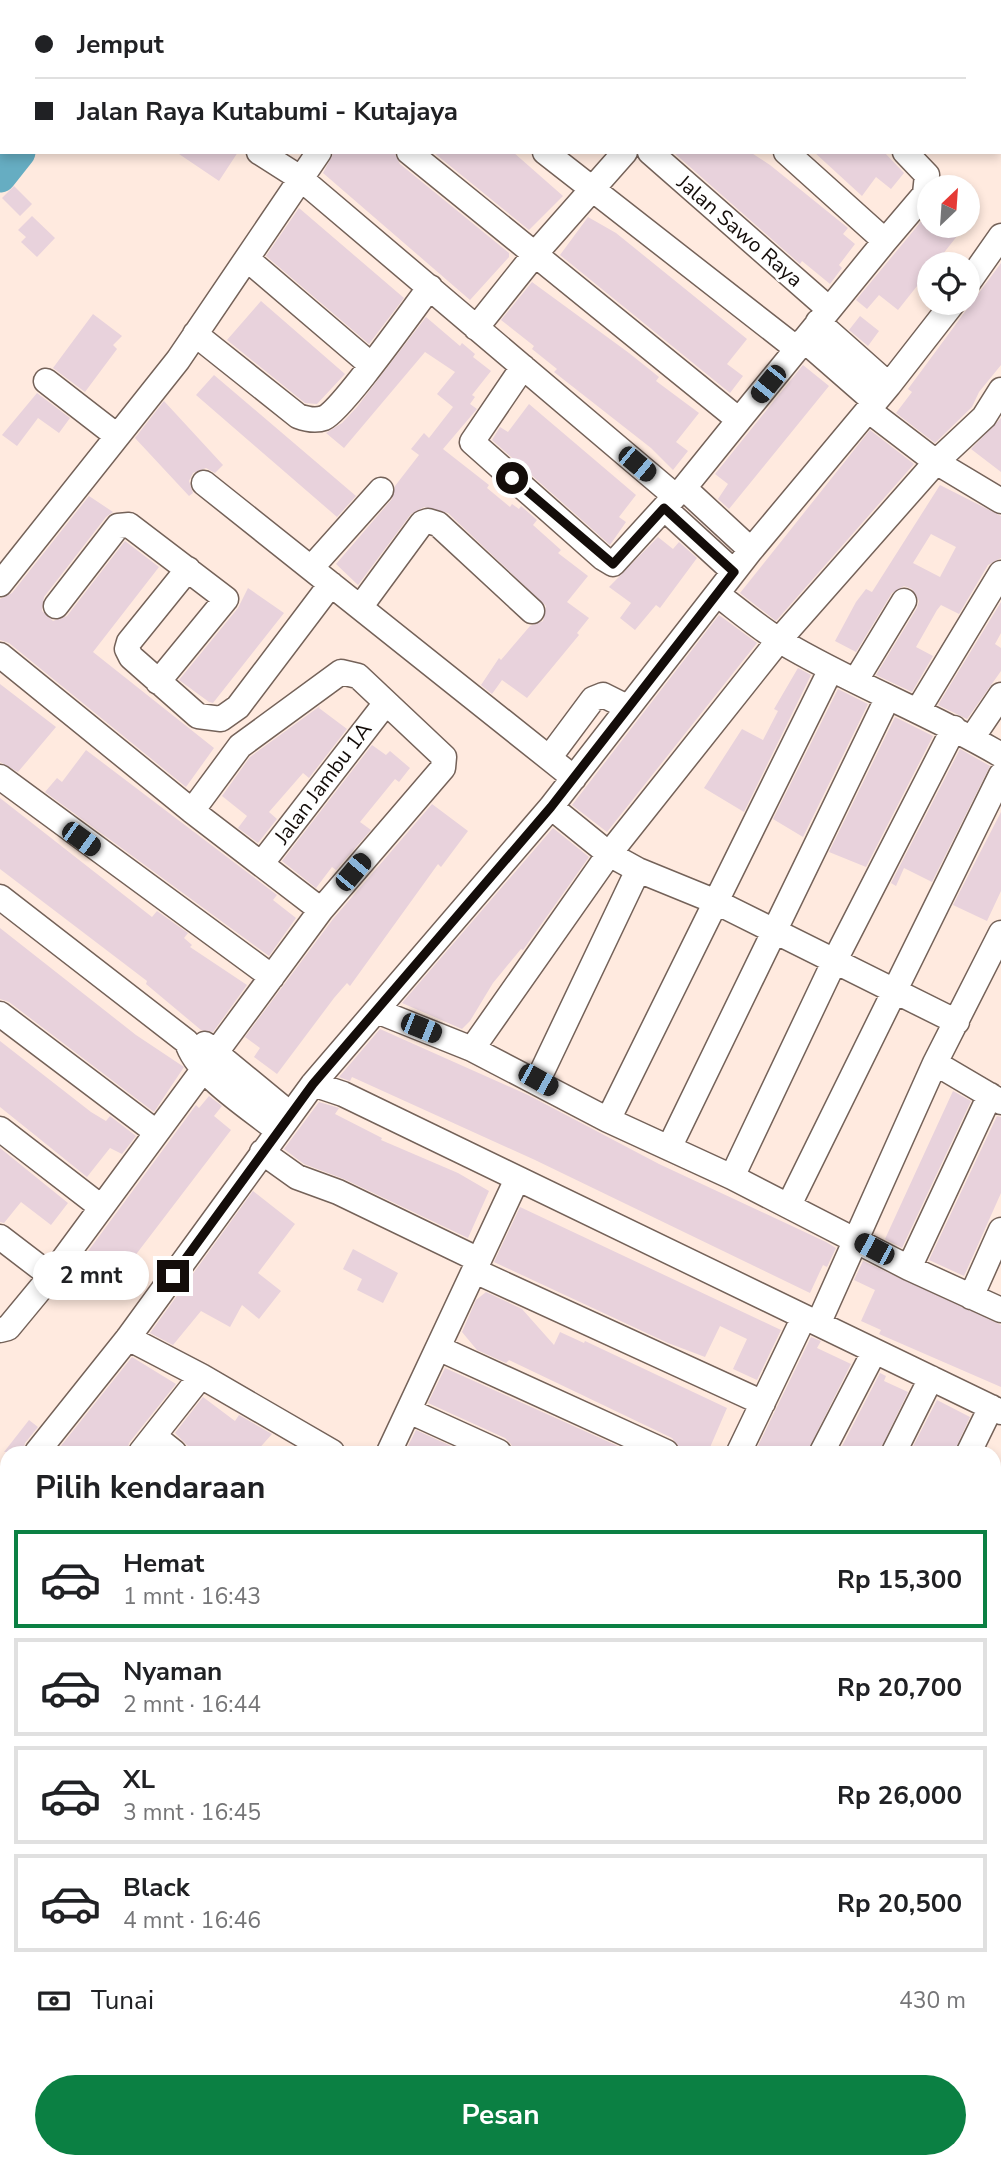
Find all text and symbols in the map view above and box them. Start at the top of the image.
text: Jemput [77,27,164,62]
text: Jalan Raya Kutabumi - Kutajaya [77,94,458,129]
street label: Jalan Sawo Raya [670,168,809,293]
north arrow [917,175,980,238]
map controls [917,175,980,315]
button: locate [917,252,980,315]
car [747,361,790,407]
car [615,442,660,486]
route start [496,462,528,494]
street label: Jalan Jambu 1A [267,716,378,850]
car [58,818,105,860]
car [332,849,375,895]
car [398,1010,445,1046]
car [515,1061,562,1099]
car [851,1230,898,1268]
callout: 2 mnt [33,1252,148,1300]
text: 2 mnt [60,1260,122,1291]
route end [157,1260,189,1292]
text: Pilih kendaraan [35,1466,265,1509]
text: Hemat [123,1546,204,1581]
icon: car [39,1548,102,1611]
text: Rp 15,300 [837,1562,962,1597]
text: 1 mnt · 16:43 [123,1581,261,1612]
text: Nyaman [123,1654,222,1689]
icon: car [39,1656,102,1719]
text: Rp 20,700 [837,1670,962,1705]
text: 2 mnt · 16:44 [123,1689,261,1720]
text: XL [123,1762,155,1797]
icon: car [39,1764,102,1827]
text: Rp 26,000 [837,1778,962,1813]
text: 3 mnt · 16:45 [123,1797,261,1828]
text: Black [123,1870,190,1905]
icon: car [39,1872,102,1935]
text: Rp 20,500 [837,1886,962,1921]
text: 4 mnt · 16:46 [123,1905,261,1936]
icon: cash [35,1982,73,2020]
text: Tunai [91,1983,154,2018]
text: 430 m [899,1985,966,2016]
button: Pesan [35,2075,966,2155]

